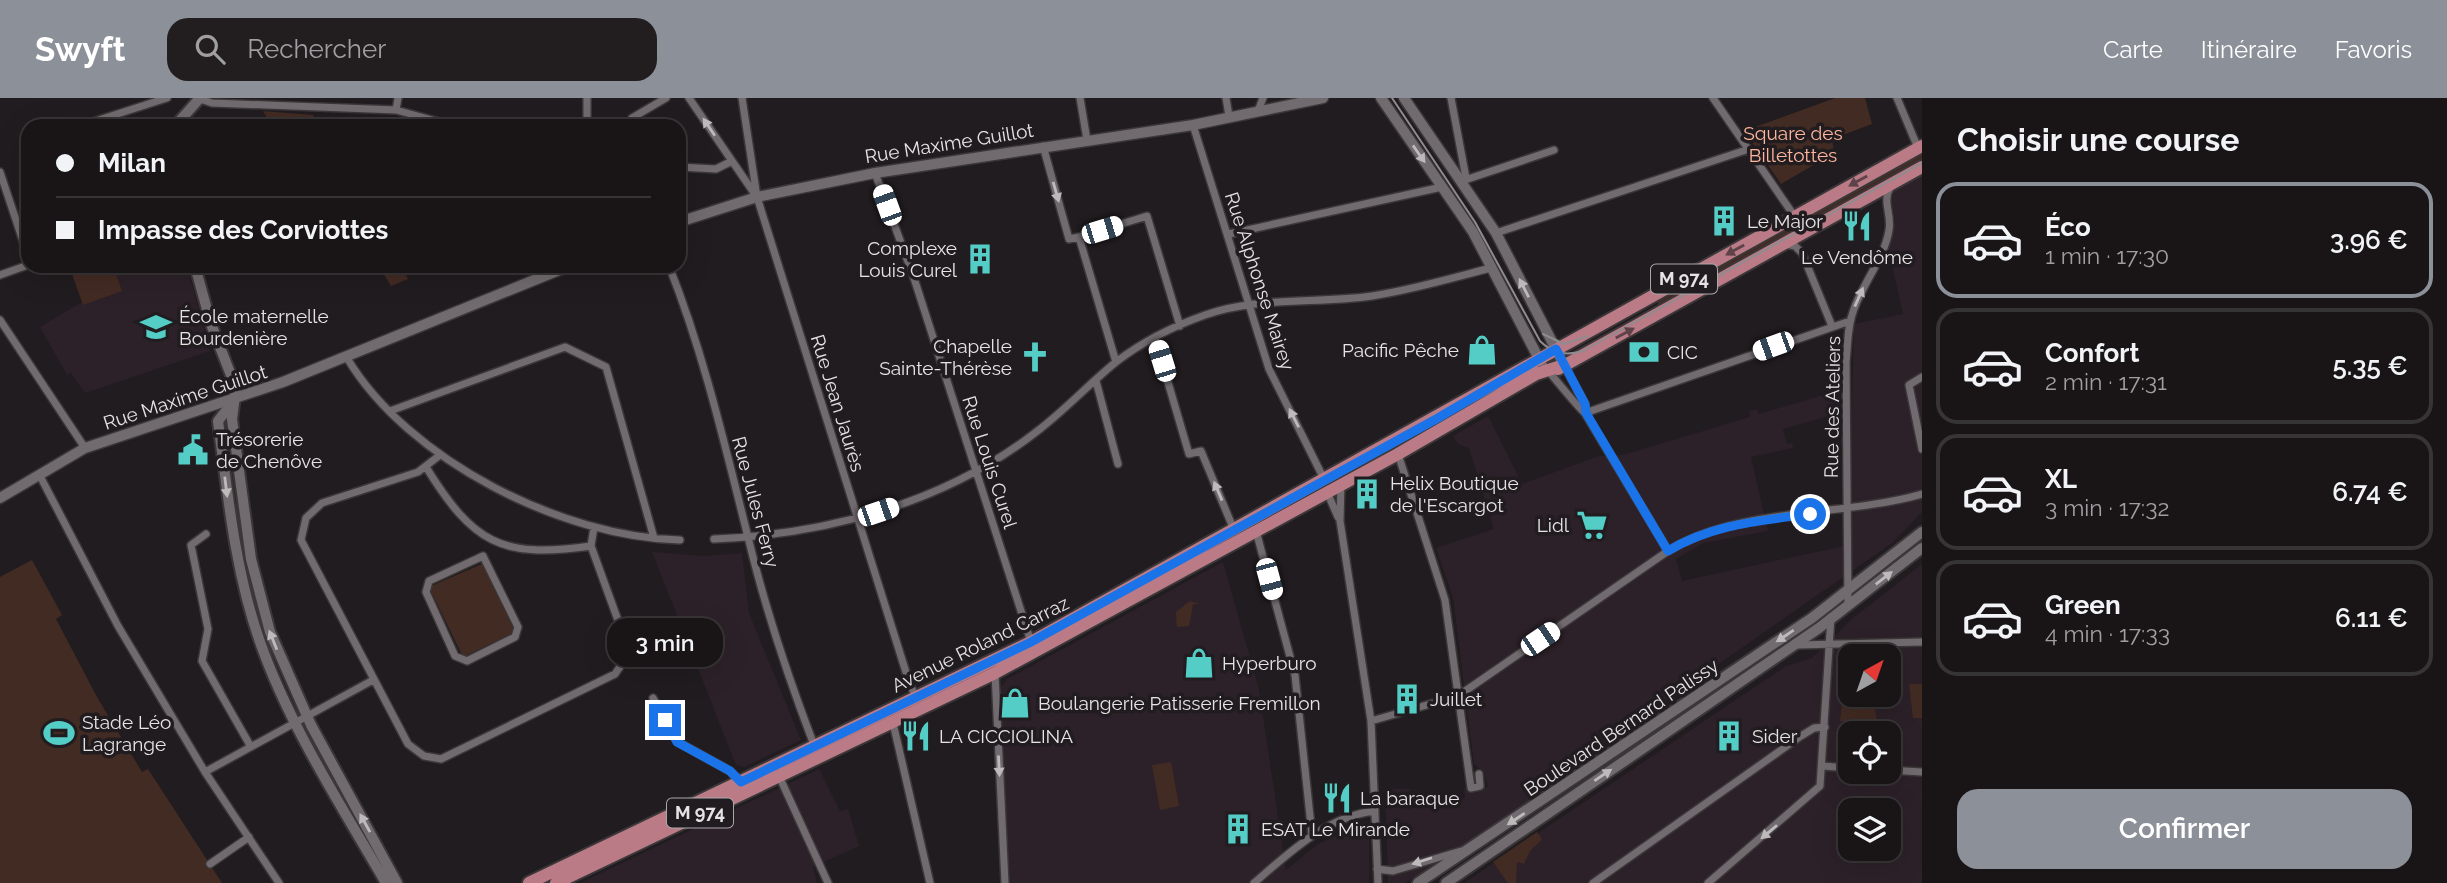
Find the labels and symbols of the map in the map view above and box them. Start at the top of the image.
one-way arrow [702,118,716,136]
street label: Rue Maxime Guillot [863,119,1036,167]
park label: Square des Billetottes [1743,122,1843,166]
one-way arrow [1412,145,1426,163]
one-way arrow [1848,175,1868,187]
car [870,182,905,228]
one-way arrow [1051,182,1062,204]
street label: Rue Alphonse Mairey [1221,189,1299,373]
building icon: Le Major [1707,204,1741,238]
restaurant icon: Le Vendôme [1840,209,1874,243]
place label: Le Major [1747,210,1823,232]
car [1079,214,1126,246]
place label: Complexe Louis Curel [858,237,958,281]
building icon: Complexe Louis Curel [963,242,997,276]
one-way arrow [1725,244,1745,256]
place label: Le Vendôme [1801,246,1913,268]
road number: M 974 [1651,264,1717,294]
one-way arrow [1519,278,1530,298]
one-way arrow [1853,287,1865,307]
place label: École maternelle Bourdenière [179,305,329,349]
school or university icon: École maternelle Bourdenière [139,310,173,344]
one-way arrow [1615,327,1635,339]
car [1750,329,1797,363]
street label: Rue Jean Jaurès [807,332,869,474]
shop icon: Pacific Pêche [1465,333,1499,367]
place label: Chapelle Sainte-Thérèse [879,335,1012,379]
bank icon: CIC [1627,335,1661,369]
street label: Rue des Ateliers [1820,336,1844,478]
car [1146,338,1179,384]
place label: Pacific Pêche [1342,339,1459,361]
church icon: Chapelle Sainte-Thérèse [1018,340,1052,374]
place label: CIC [1667,341,1698,363]
street label: Rue Maxime Guillot [101,360,270,434]
street label: Rue Louis Curel [958,393,1022,532]
one-way arrow [1288,408,1299,428]
place label: Trésorerie de Chenôve [216,428,322,472]
public building icon: Trésorerie de Chenôve [176,433,210,467]
street label: Rue Jules Ferry [728,434,784,570]
place label: Helix Boutique de l'Escargot [1390,472,1519,516]
one-way arrow [221,476,232,498]
building icon: Helix Boutique de l'Escargot [1350,477,1384,511]
one-way arrow [1212,480,1223,501]
car [855,495,902,529]
route start [1794,498,1826,530]
supermarket icon: Lidl [1575,508,1609,542]
place label: Lidl [1537,514,1570,536]
car [1254,556,1285,602]
one-way arrow [1875,571,1893,585]
street label: Avenue Roland Carraz [888,591,1072,697]
callout: 3 min [607,618,723,668]
car [1517,619,1564,659]
one-way arrow [268,629,279,650]
one-way arrow [1776,629,1794,643]
north arrow [1838,644,1900,707]
shop icon: Hyperburo [1182,646,1216,680]
place label: Hyperburo [1222,652,1317,674]
street label: Boulevard Bernard Palissy [1520,654,1722,800]
building icon: Juillet [1390,682,1424,716]
shop icon: Boulangerie Patisserie Fremillon [998,686,1032,720]
place label: Juillet [1430,688,1483,710]
place label: Boulangerie Patisserie Fremillon [1038,692,1321,714]
route end [649,704,681,736]
place label: Stade Léo Lagrange [82,711,171,755]
sports icon: Stade Léo Lagrange [42,716,76,750]
restaurant icon: LA CICCIOLINA [899,719,933,753]
building icon: Sider [1712,719,1746,753]
place label: LA CICCIOLINA [939,725,1073,747]
place label: Sider [1752,725,1798,747]
one-way arrow [993,755,1004,777]
one-way arrow [1594,768,1612,782]
restaurant icon: La baraque [1320,781,1354,815]
place label: La baraque [1360,787,1460,809]
road number: M 974 [667,798,733,828]
building icon: ESAT Le Mirande [1221,812,1255,846]
one-way arrow [1507,812,1525,826]
one-way arrow [359,813,370,833]
place label: ESAT Le Mirande [1261,818,1410,840]
one-way arrow [1760,824,1778,840]
one-way arrow [1412,857,1433,867]

